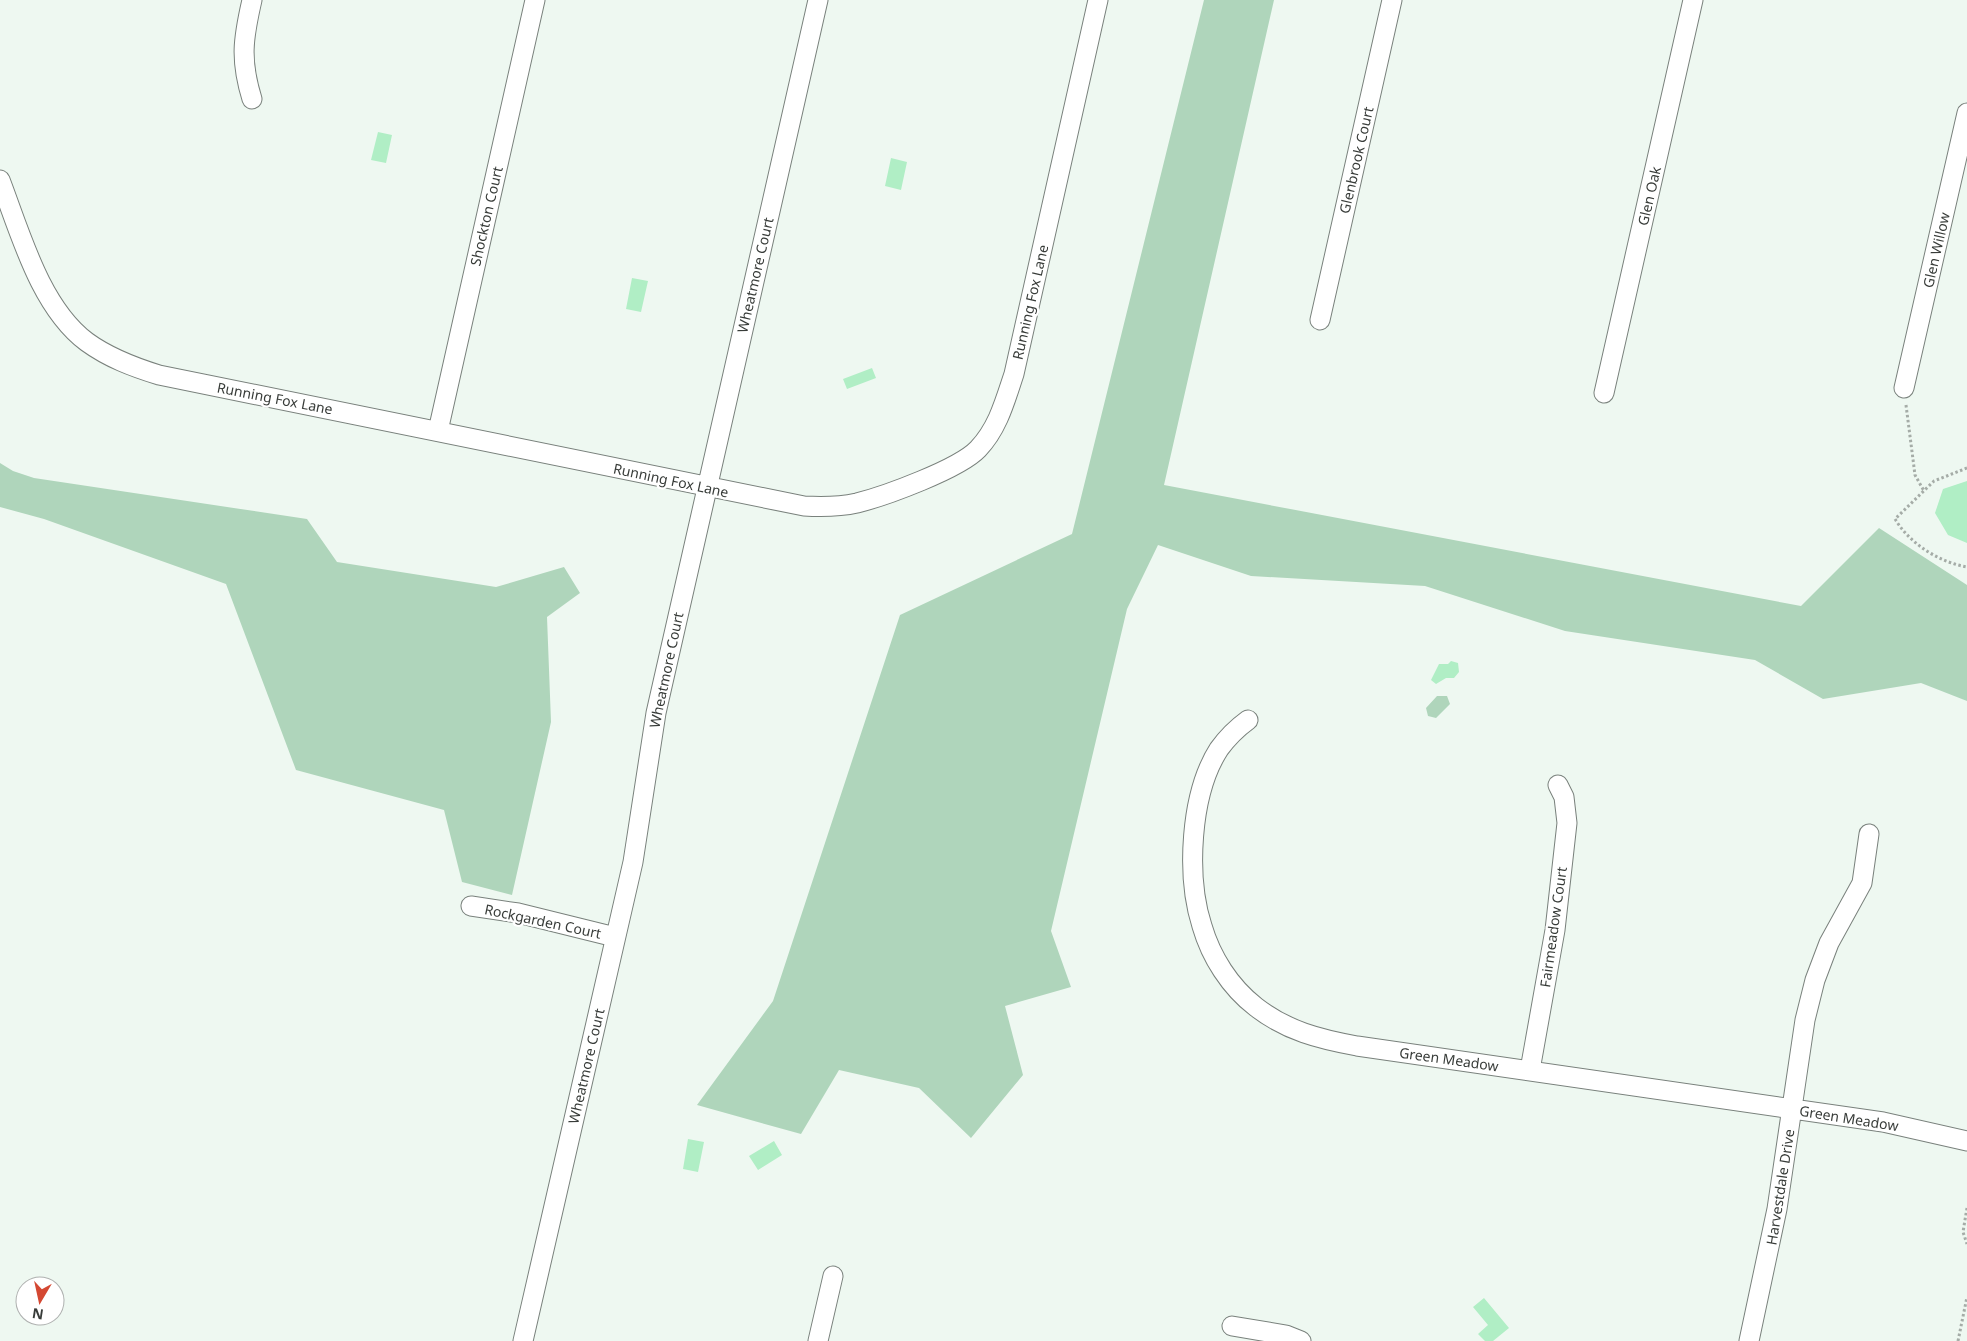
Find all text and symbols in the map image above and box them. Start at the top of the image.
street label: Glenbrook Court [1334,105,1378,215]
street label: Shockton Court [465,164,507,268]
street label: Glen Oak [1633,164,1665,227]
street label: Glen Willow [1918,210,1954,290]
street label: Wheatmore Court [732,215,778,335]
street label: Running Fox Lane [1008,243,1052,361]
street label: Running Fox Lane [216,377,335,419]
street label: Running Fox Lane [612,459,731,502]
street label: Wheatmore Court [644,610,688,730]
street label: Fairmeadow Court [1535,865,1571,989]
street label: Rockgarden Court [483,899,603,943]
street label: Wheatmore Court [563,1006,609,1126]
street label: Green Meadow [1398,1043,1500,1075]
street label: Green Meadow [1798,1101,1900,1135]
street label: Harvestdale Drive [1761,1128,1799,1246]
north arrow [15,1276,65,1326]
text: N [31,1304,45,1325]

